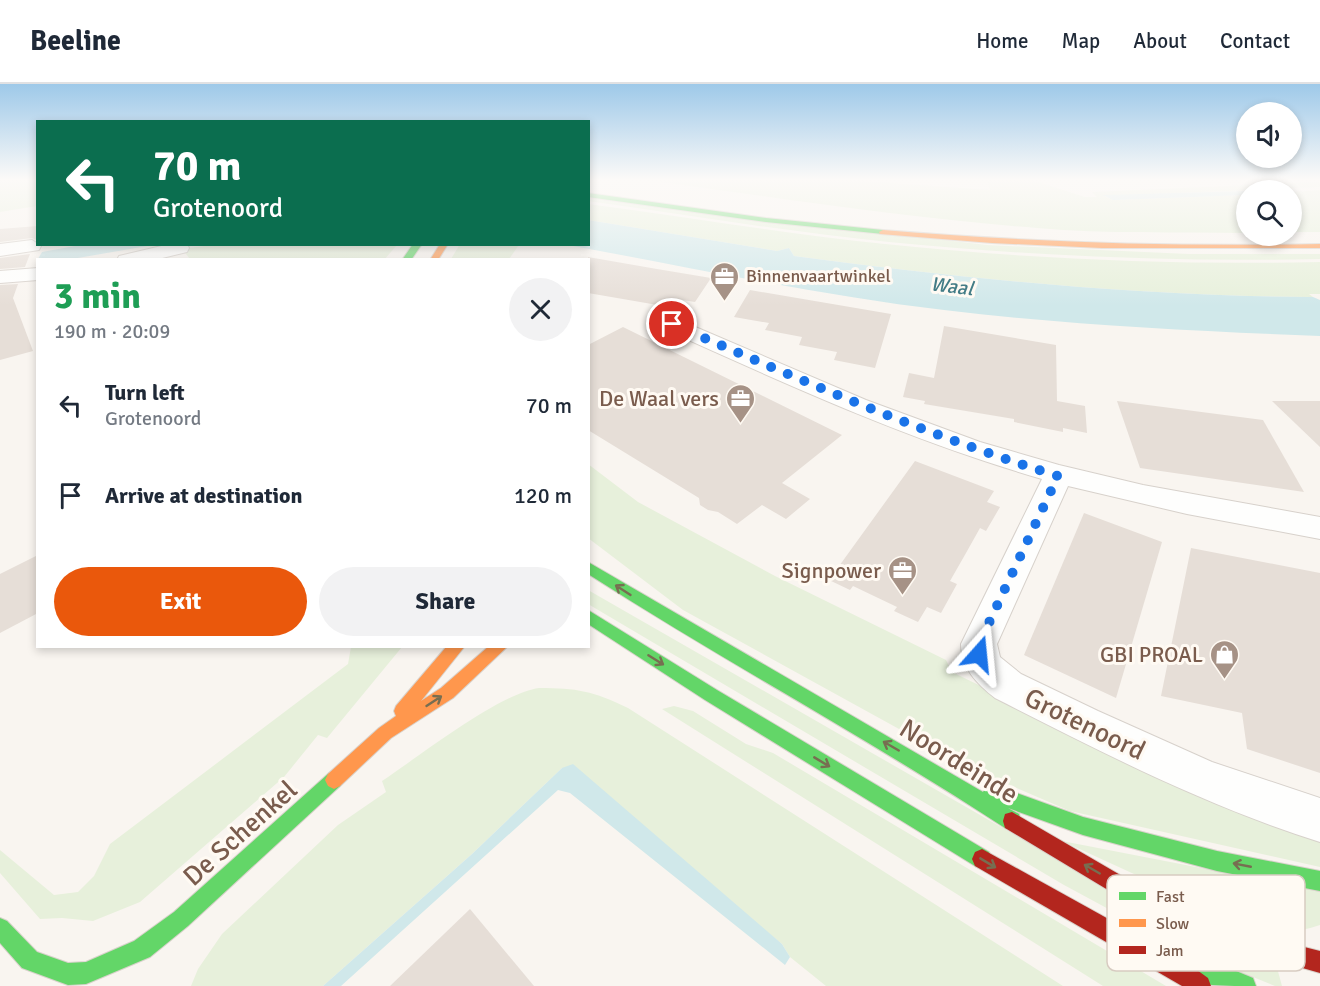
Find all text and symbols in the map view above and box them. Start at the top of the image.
text: Beeline [30,24,121,58]
text: Home [976,28,1029,54]
text: Map [1062,28,1100,54]
text: About [1133,28,1187,54]
text: Contact [1220,28,1290,54]
map controls [1236,102,1302,246]
button: sound [1236,102,1302,168]
text: 70 m [153,141,242,192]
icon: left [54,144,132,222]
button: search [1236,180,1302,246]
text: Grotenoord [153,192,283,225]
office icon: Binnenvaartwinkel [709,260,741,302]
place label: Binnenvaartwinkel [746,265,891,287]
water label: Waal [929,272,977,302]
text: 3 min [54,274,141,319]
button: close [509,278,572,341]
pin [646,298,697,349]
icon: arrive [655,307,688,340]
text: 190 m · 20:09 [54,319,170,344]
text: Turn left [105,379,185,406]
office icon: De Waal vers [724,382,756,424]
place label: De Waal vers [599,385,719,412]
icon: left [54,389,87,422]
text: 70 m [526,392,572,419]
text: Grotenoord [105,406,201,431]
icon: arrive [54,479,87,512]
text: Arrive at destination [105,482,302,509]
text: 120 m [514,482,572,509]
office icon: Signpower [886,554,918,596]
place label: Signpower [782,557,881,584]
button: Exit [54,567,307,636]
button: Share [319,567,572,636]
one-way arrow [615,584,632,596]
position arrow [947,622,1011,686]
shop icon: GBI PROAL [1208,638,1240,680]
place label: GBI PROAL [1100,641,1203,668]
one-way arrow [647,654,664,666]
street label: Grotenoord [1019,681,1150,768]
one-way arrow [426,695,442,707]
street label: Noordeinde [893,712,1024,811]
one-way arrow [882,739,899,751]
one-way arrow [813,757,830,769]
street label: De Schenkel [177,774,304,893]
one-way arrow [979,858,996,870]
one-way arrow [1233,859,1252,870]
one-way arrow [1084,863,1101,875]
legend [1107,875,1305,971]
text: Fast [1156,887,1185,907]
text: Slow [1156,914,1190,934]
text: Jam [1156,941,1184,961]

